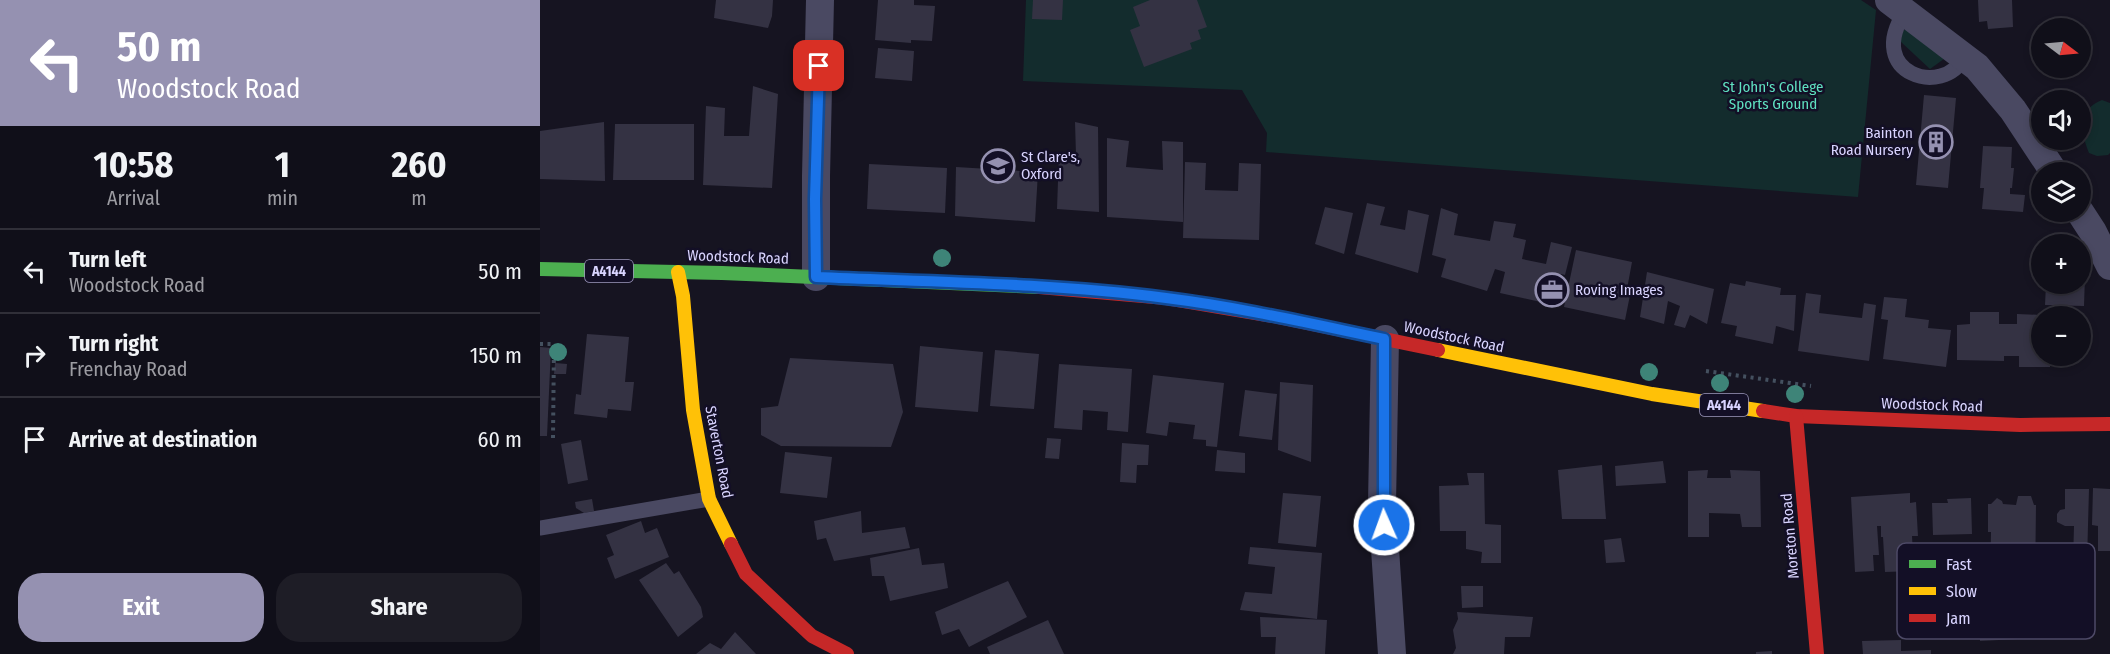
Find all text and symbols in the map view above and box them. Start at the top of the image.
north arrow [2031,18,2091,78]
map controls [2031,18,2091,366]
text: 50 m [117,22,201,72]
icon: left [18,24,96,102]
pin [793,40,844,91]
icon: arrive [802,49,835,82]
text: Woodstock Road [117,73,300,105]
park label: St John's College Sports Ground [1722,78,1824,113]
button: sound [2031,90,2091,150]
place label: Bainton Road Nursery [1831,124,1913,159]
building icon: Bainton Road Nursery [1918,124,1954,160]
text: 10:58 [93,143,174,187]
text: 1 [275,143,290,187]
text: 260 [391,143,447,187]
school or university icon: St Clare's, Oxford [980,148,1016,184]
place label: St Clare's, Oxford [1021,148,1080,183]
button: layers [2031,162,2091,222]
text: Arrival [107,186,160,210]
text: min [267,186,298,210]
text: m [411,186,427,210]
button: + [2031,234,2091,294]
text: Turn left [69,246,147,273]
street label: Woodstock Road [687,246,789,268]
icon: left [18,255,51,288]
text: 50 m [478,258,522,285]
road number: A4144 [585,260,633,282]
office icon: Roving Images [1534,272,1570,308]
text: Woodstock Road [69,273,205,297]
place label: Roving Images [1575,281,1663,299]
button: − [2031,306,2091,366]
street label: Woodstock Road [1402,318,1506,356]
text: Turn right [69,330,158,357]
icon: right [18,339,51,372]
text: 150 m [470,342,522,369]
text: Frenchay Road [69,357,188,381]
road number: A4144 [1700,394,1748,416]
street label: Woodstock Road [1881,394,1983,416]
street label: Staverton Road [701,404,737,500]
icon: arrive [18,423,51,456]
text: Arrive at destination [69,426,257,453]
text: 60 m [478,426,522,453]
street label: Moreton Road [1777,492,1803,580]
position arrow [1352,493,1416,557]
legend [1897,543,2095,639]
text: Fast [1946,555,1973,574]
button: Exit [18,573,264,642]
button: Share [276,573,522,642]
text: Slow [1946,582,1977,601]
text: Jam [1946,609,1971,628]

